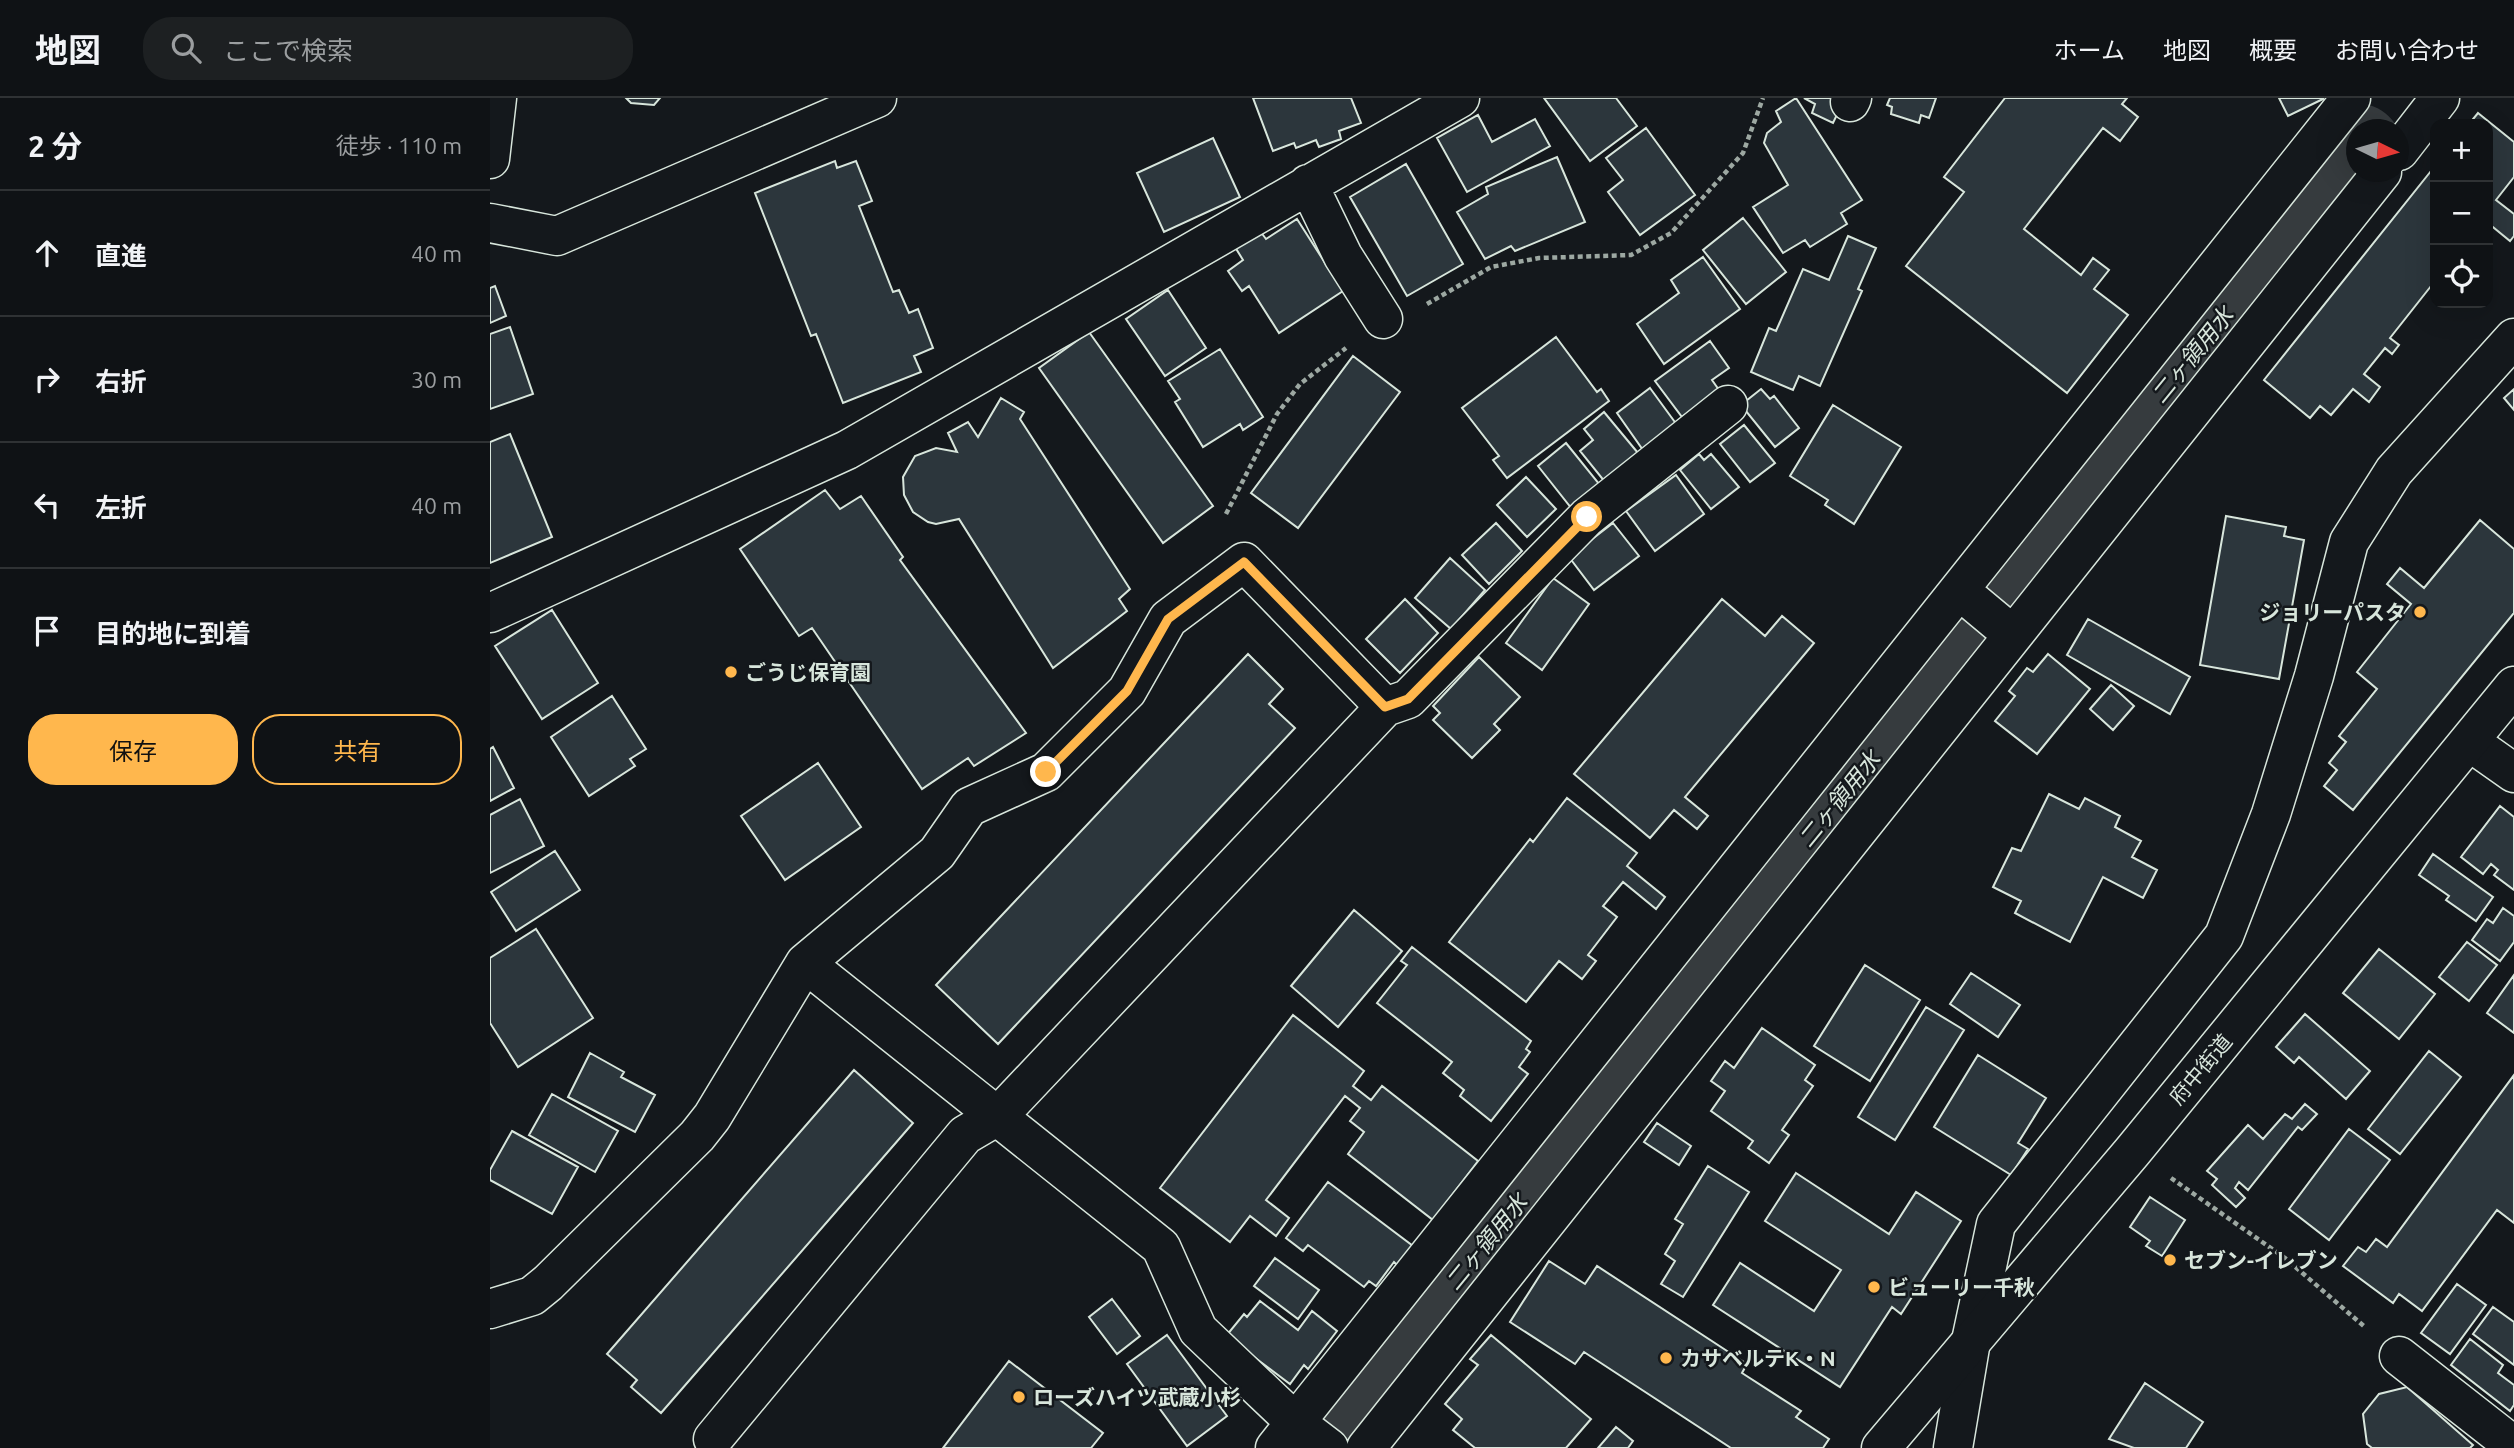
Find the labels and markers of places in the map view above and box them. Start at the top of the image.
place label: ジョリーパスタ [2259,600,2406,624]
marker: ジョリーパスタ [2412,604,2428,620]
place label: ごうじ保育園 [745,660,871,684]
marker: ごうじ保育園 [723,664,739,680]
place label: セブン-イレブン [2184,1248,2338,1272]
marker: セブン-イレブン [2162,1252,2178,1268]
place label: ビューリー千秋 [1888,1275,2035,1299]
marker: ビューリー千秋 [1866,1279,1882,1295]
place label: カサベルテK・N [1680,1346,1836,1370]
marker: カサベルテK・N [1658,1350,1674,1366]
place label: ローズハイツ武蔵小杉 [1033,1385,1242,1409]
marker: ローズハイツ武蔵小杉 [1011,1389,1027,1405]

